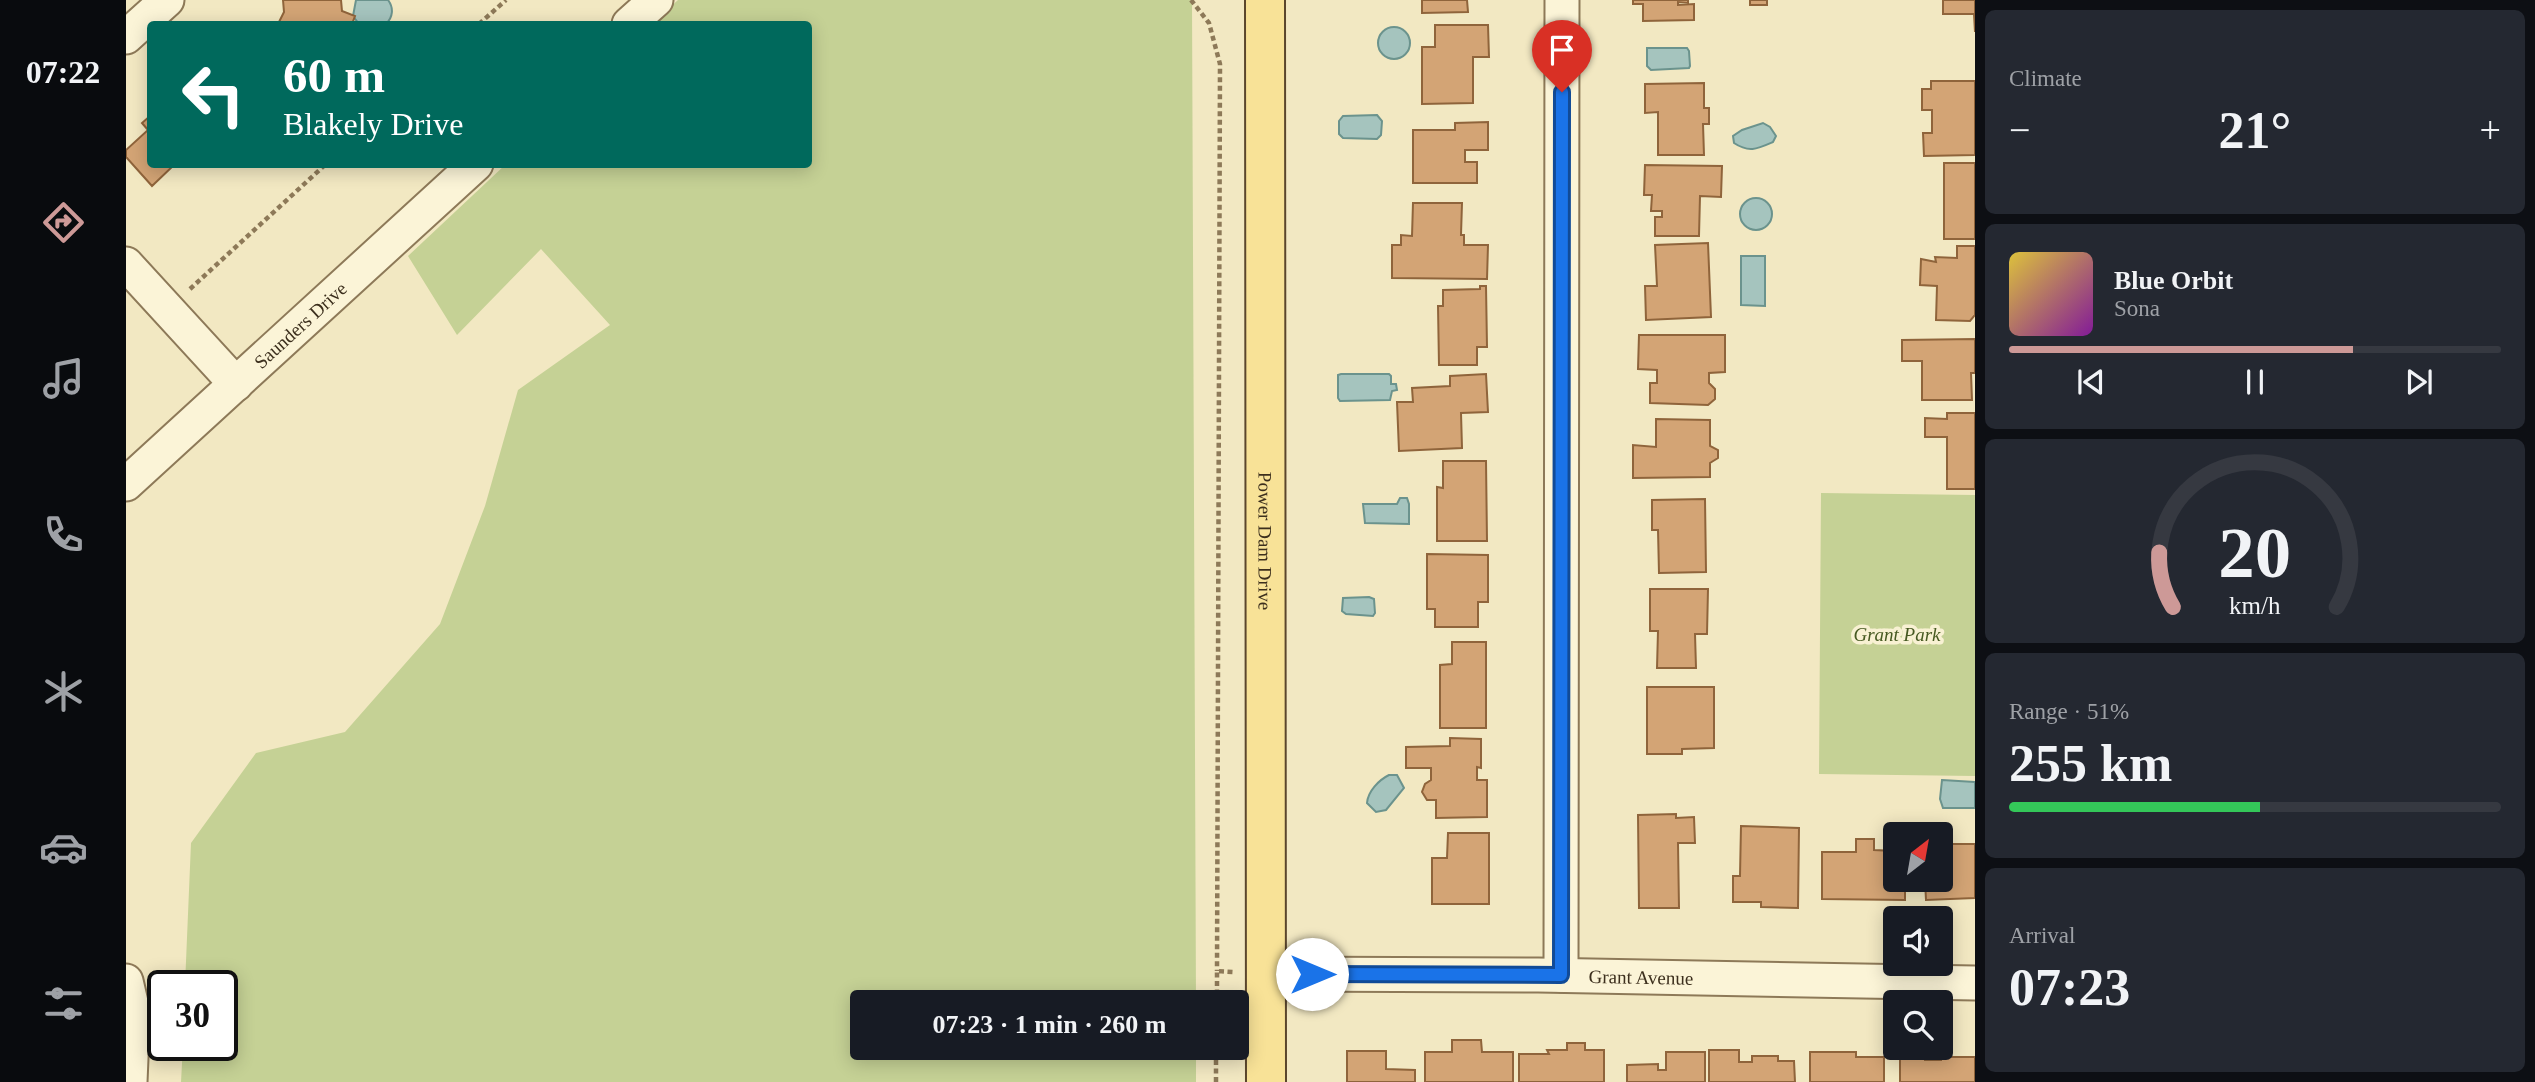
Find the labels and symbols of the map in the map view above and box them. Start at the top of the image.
pin [1532,20,1592,92]
street label: Saunders Drive [250,278,351,373]
street label: Power Dam Drive [1254,472,1276,610]
park label: Grant Park [1853,624,1941,645]
north arrow [1883,822,1953,892]
position arrow [1275,937,1349,1011]
street label: Grant Avenue [1588,966,1693,989]
speed limit sign: 30 [147,970,238,1061]

